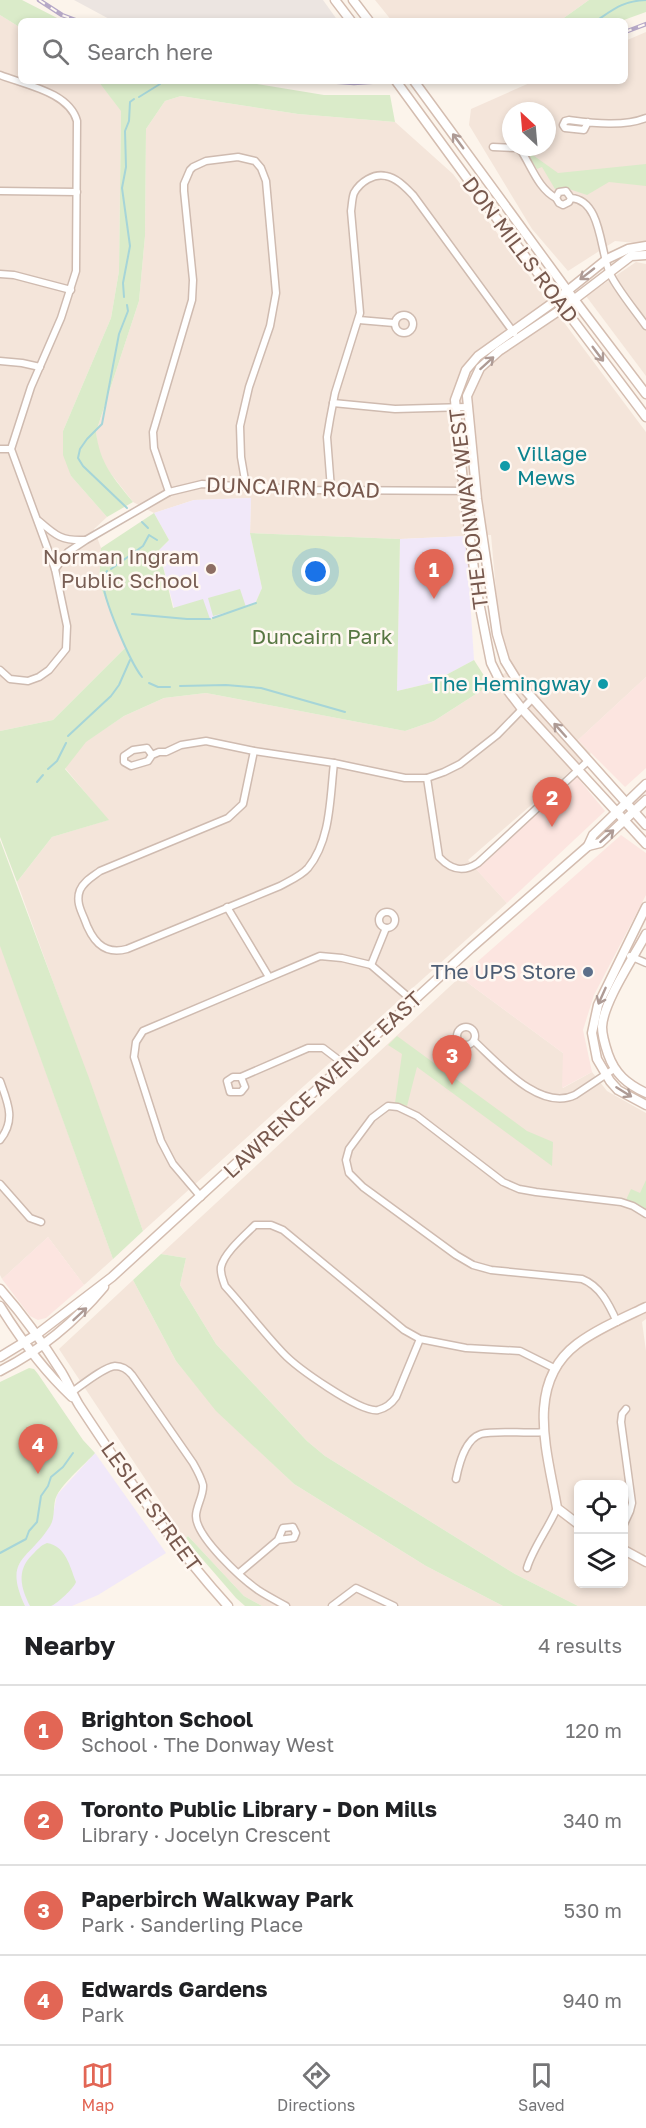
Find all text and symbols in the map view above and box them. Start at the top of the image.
search box [18,18,628,84]
icon: search [39,35,72,68]
text: Search here [87,38,213,65]
north arrow [502,102,556,156]
one-way arrow [452,134,465,150]
street label: DON MILLS ROAD [457,171,584,328]
one-way arrow [579,268,595,281]
one-way arrow [592,346,605,362]
one-way arrow [479,356,494,370]
street label: THE DONWAY WEST [443,407,493,611]
place label: Village Mews [517,440,587,490]
marker: Village Mews [498,459,512,473]
street label: DUNCAIRN ROAD [206,471,381,503]
place label: Norman Ingram Public School [43,543,199,593]
pin: 1 [414,550,454,599]
your location [301,557,330,586]
marker: Norman Ingram Public School [204,562,218,576]
park label: Duncairn Park [251,623,393,649]
place label: The Hemingway [430,670,591,696]
marker: The Hemingway [596,677,610,691]
one-way arrow [553,722,567,737]
pin: 2 [532,778,572,827]
one-way arrow [600,829,615,843]
place label: The UPS Store [431,958,576,984]
marker: The UPS Store [581,965,595,979]
street label: LAWRENCE AVENUE EAST [218,985,427,1183]
one-way arrow [595,987,607,1005]
pin: 3 [432,1036,472,1085]
one-way arrow [615,1087,632,1099]
one-way arrow [73,1307,88,1321]
pin: 4 [18,1424,57,1474]
street label: LESLIE STREET [96,1436,208,1576]
map controls [574,1480,628,1588]
button: locate [574,1480,628,1534]
button: layers [574,1534,628,1588]
text: Nearby [24,1630,115,1661]
text: 4 results [538,1633,622,1657]
text: Brighton School [81,1705,253,1732]
text: 1 [38,1718,49,1742]
text: 120 m [566,1718,622,1742]
text: School · The Donway West [81,1732,334,1756]
text: Toronto Public Library - Don Mills [81,1795,437,1822]
text: 2 [37,1808,50,1832]
text: 340 m [563,1808,622,1832]
text: Library · Jocelyn Crescent [81,1822,331,1846]
text: Paperbirch Walkway Park [81,1885,354,1912]
text: 3 [37,1898,50,1922]
text: 530 m [564,1898,622,1922]
text: Park · Sanderling Place [81,1912,303,1936]
text: Edwards Gardens [81,1975,268,2002]
text: 4 [37,1988,50,2012]
text: 940 m [563,1988,622,2012]
text: Park [81,2002,124,2026]
tab: Map [81,2059,114,2115]
tab: Directions [277,2059,355,2115]
tab: Saved [518,2059,565,2115]

